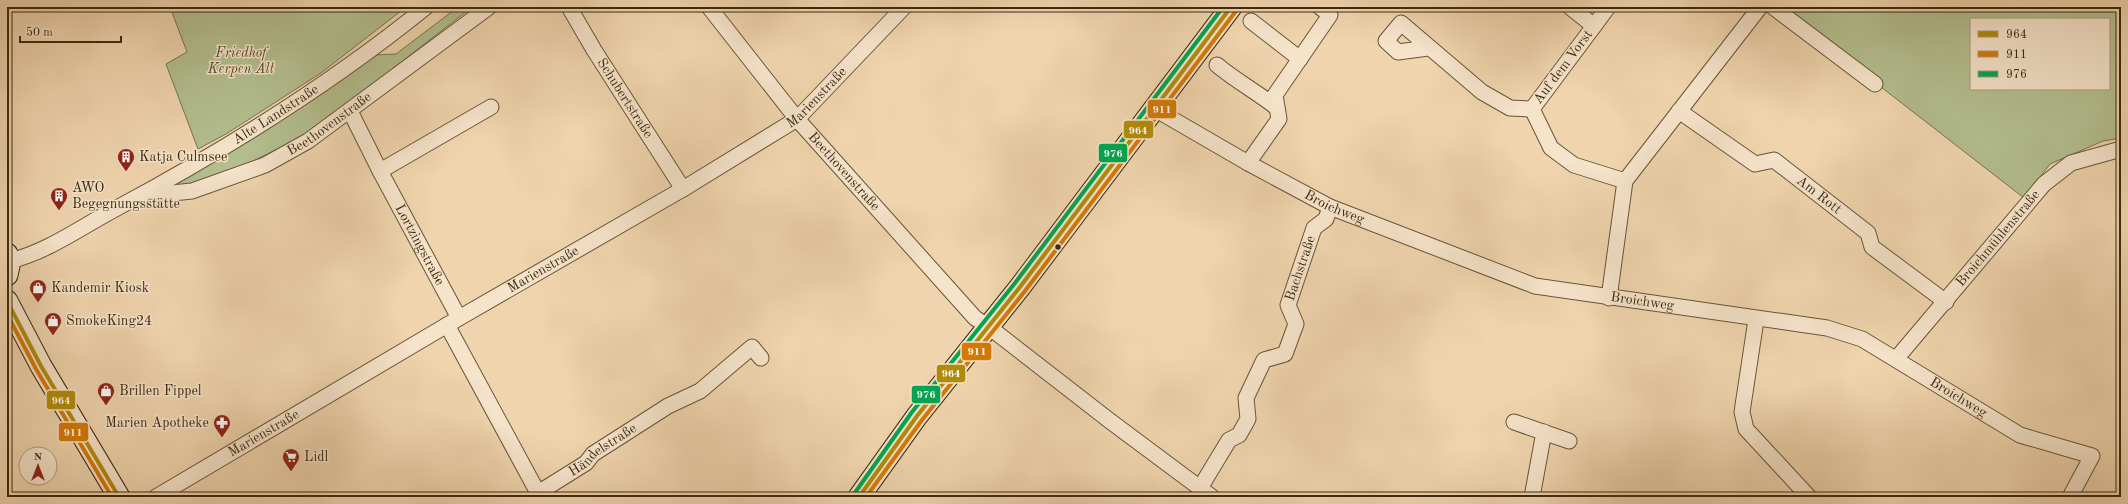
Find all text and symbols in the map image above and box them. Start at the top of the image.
scale bar [20,18,121,44]
legend [1970,18,2110,90]
text: 50 m [26,26,53,39]
street label: Auf dem Vorst [1531,27,1595,107]
text: 964 [2006,29,2027,41]
park label: Friedhof Kerpen Alt [207,46,275,77]
text: 911 [2006,49,2027,61]
street label: Schubertstraße [594,56,655,141]
street label: Marienstraße [784,65,849,131]
text: 976 [2006,69,2027,81]
street label: Alte Landstraße [231,82,321,147]
street label: Beethovenstraße [285,90,374,158]
line badge: 911 [1147,99,1177,119]
text: 911 [1152,105,1172,116]
line badge: 964 [1123,120,1154,139]
text: 964 [1128,126,1148,137]
street label: Beethovenstraße [806,130,883,213]
line badge: 976 [1098,143,1128,163]
building icon: Katja Culmsee [116,147,136,172]
text: 976 [1103,149,1123,160]
place label: Katja Culmsee [139,150,227,164]
street label: Am Rott [1794,173,1844,217]
place label: AWO Begegnungsstätte [72,181,180,211]
building icon: AWO Begegnungsstätte [49,186,69,211]
street label: Broichmühlenstraße [1953,187,2043,289]
street label: Broichweg [1302,188,1367,227]
street label: Lortzingstraße [392,202,447,288]
street label: Bachstraße [1283,234,1318,303]
unlabelled marker [1053,242,1063,252]
street label: Marienstraße [505,244,581,296]
shop icon: Kandemir Kiosk [28,278,48,303]
place label: Kandemir Kiosk [51,281,149,295]
street label: Broichweg [1610,290,1676,313]
shop icon: SmokeKing24 [43,311,63,336]
place label: SmokeKing24 [66,314,152,328]
line badge: 911 [961,342,992,361]
text: 911 [967,347,987,358]
line badge: 964 [936,364,966,383]
text: 964 [941,369,961,380]
street label: Broichweg [1927,375,1990,420]
shop icon: Brillen Fippel [96,381,116,406]
place label: Brillen Fippel [119,384,202,398]
line badge: 976 [911,385,941,404]
line badge: 964 [46,390,76,410]
text: 976 [916,390,936,401]
text: 964 [51,396,71,407]
street label: Marienstraße [226,407,301,460]
pharmacy icon: Marien Apotheke [212,413,232,438]
place label: Marien Apotheke [105,416,209,430]
street label: Händelstraße [566,421,639,479]
line badge: 911 [58,422,89,442]
text: 911 [63,428,83,439]
north arrow [18,446,58,486]
supermarket icon: Lidl [281,447,301,472]
place label: Lidl [304,450,328,464]
text: N [34,452,43,463]

